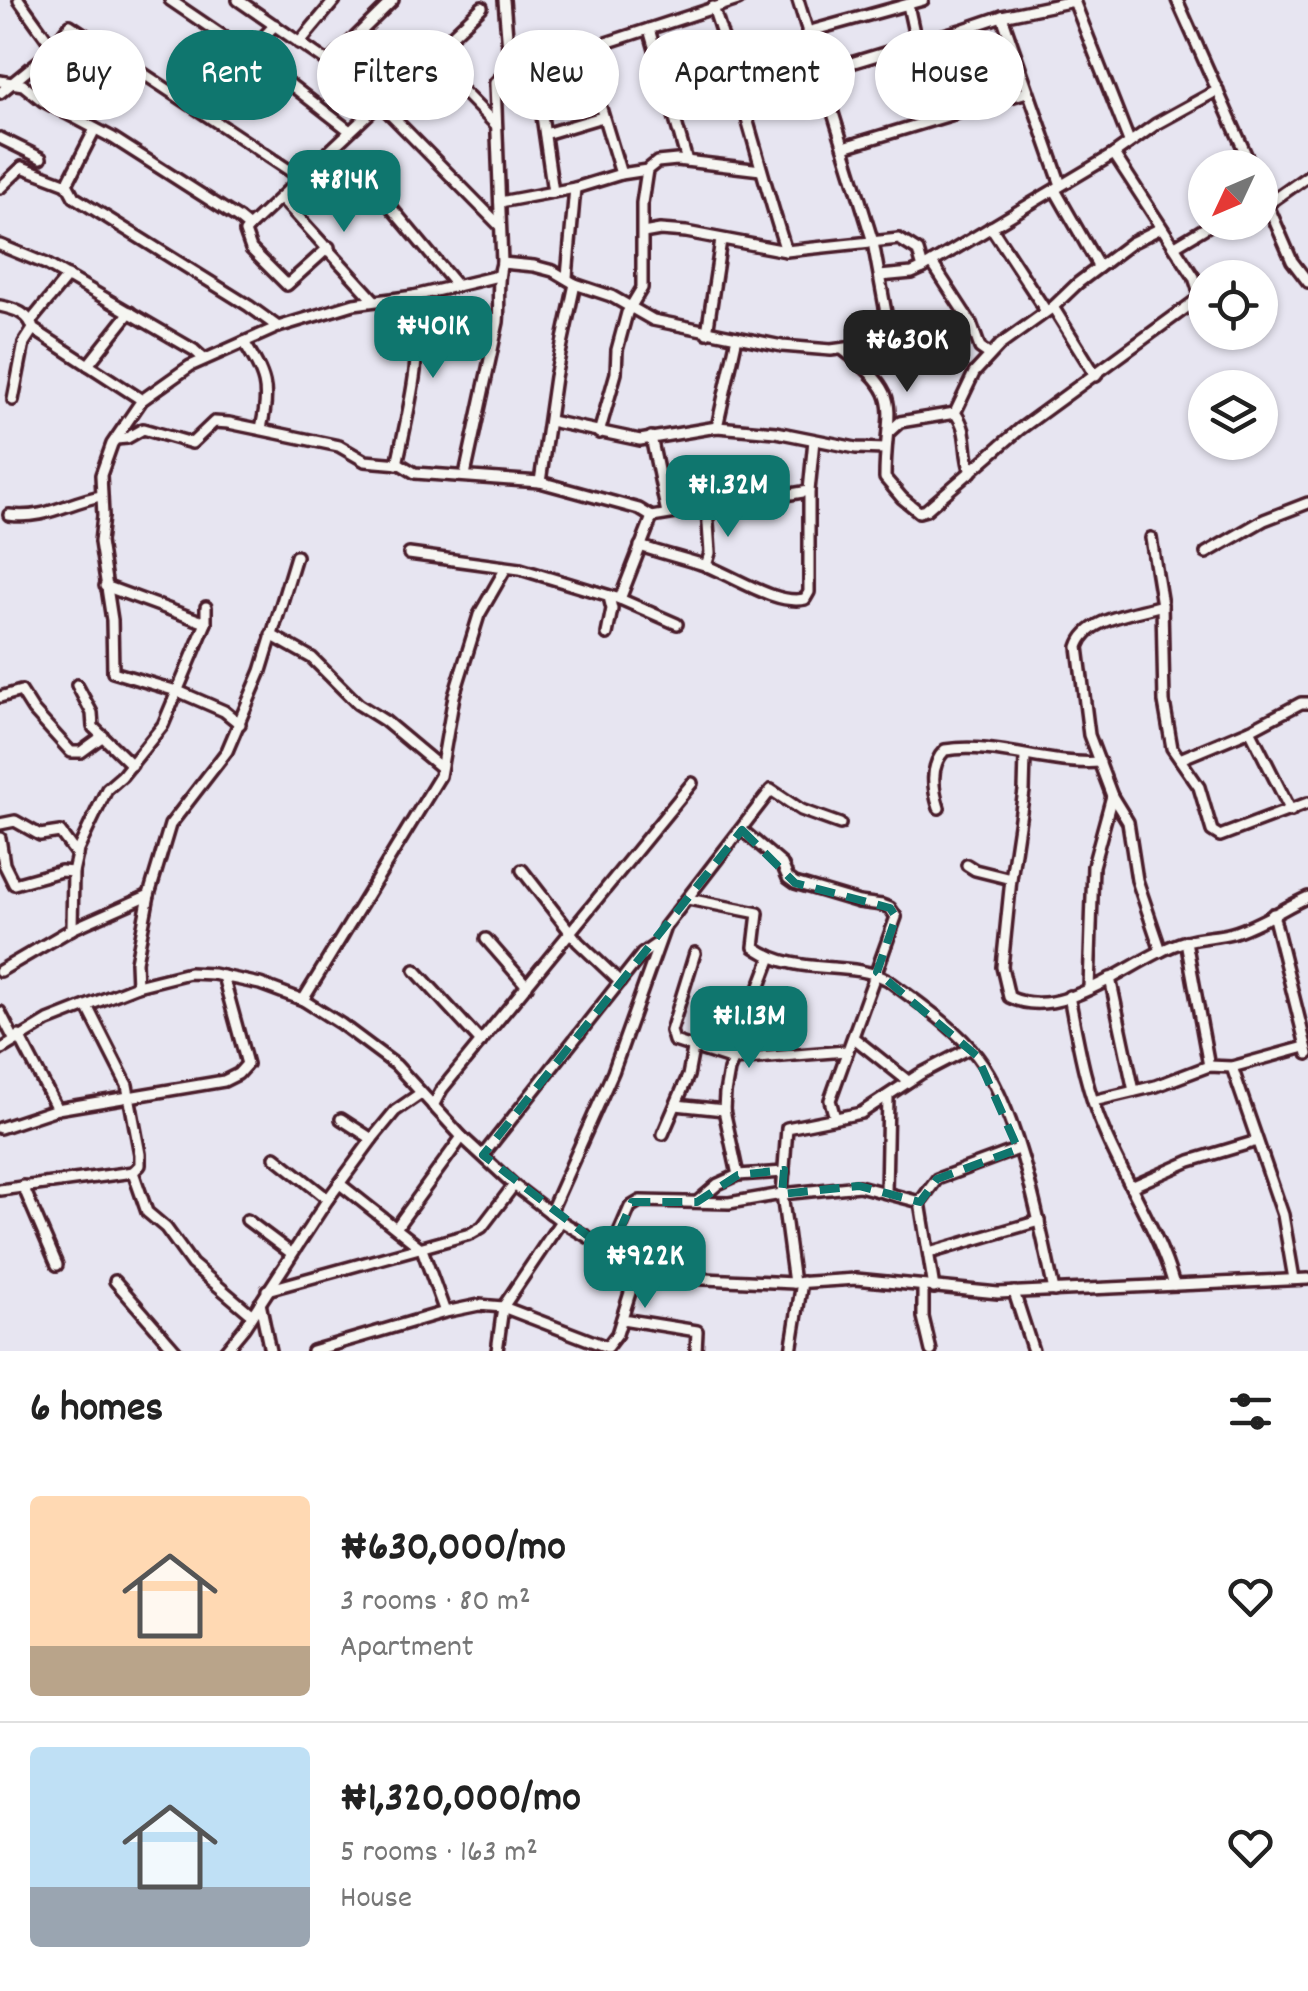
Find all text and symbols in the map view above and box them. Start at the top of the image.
chip: Buy [30,30,146,120]
chip: Rent [166,30,297,120]
chip: Filters [317,30,474,120]
chip: New [494,30,619,120]
chip: Apartment [639,30,855,120]
chip: House [875,30,1024,120]
pin: ₦814K [274,150,414,235]
north arrow [1188,150,1278,240]
map controls [1188,150,1278,460]
text: ₦814K [310,159,378,205]
button: locate [1188,260,1278,350]
pin: ₦401K [363,296,503,381]
text: ₦401K [396,305,470,351]
pin: ₦630K [837,310,977,395]
text: ₦630K [865,319,949,365]
button: layers [1188,370,1278,460]
pin: ₦1.32M [647,455,809,540]
text: ₦1.32M [688,464,768,510]
pin: ₦1.13M [668,986,830,1071]
text: ₦1.13M [712,995,786,1041]
pin: ₦922K [575,1226,715,1311]
text: ₦922K [606,1235,684,1281]
text: 6 homes [30,1381,163,1441]
icon: filters [1223,1384,1278,1439]
text: ₦630,000/mo [340,1520,566,1580]
icon: home [110,1536,230,1656]
icon: heart [1223,1569,1278,1624]
text: 3 rooms · 80 m² [340,1580,531,1626]
text: Apartment [340,1626,474,1672]
text: ₦1,320,000/mo [340,1771,581,1831]
icon: home [110,1787,230,1907]
icon: heart [1223,1820,1278,1875]
text: 5 rooms · 163 m² [340,1831,538,1877]
text: House [340,1877,412,1923]

